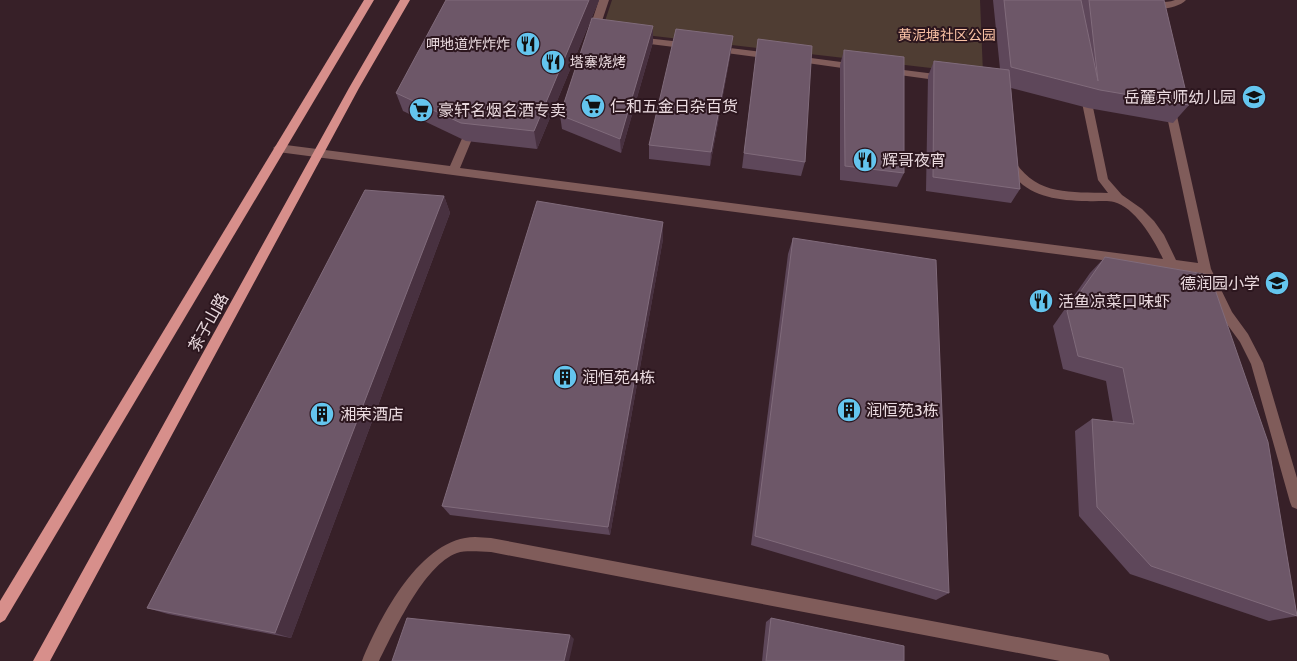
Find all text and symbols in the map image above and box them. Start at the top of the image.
park label: 黄泥塘社区公园 [898,26,996,44]
restaurant icon: 呷地道炸炸炸 [515,31,541,57]
place label: 呷地道炸炸炸 [426,35,510,53]
restaurant icon: 塔寨烧烤 [540,49,566,75]
place label: 塔寨烧烤 [570,53,626,71]
school or university icon: 岳麓京师幼儿园 [1241,84,1267,110]
place label: 岳麓京师幼儿园 [1124,88,1236,107]
supermarket icon: 仁和五金日杂百货 [580,93,606,119]
supermarket icon: 豪轩名烟名酒专卖 [408,97,434,123]
place label: 仁和五金日杂百货 [610,97,738,116]
place label: 豪轩名烟名酒专卖 [438,101,566,120]
restaurant icon: 辉哥夜宵 [852,147,878,173]
place label: 辉哥夜宵 [882,151,946,170]
school or university icon: 德润园小学 [1264,270,1290,296]
place label: 德润园小学 [1180,274,1260,293]
restaurant icon: 活鱼凉菜口味虾 [1028,288,1054,314]
street label: 茶子山路 [185,290,232,355]
place label: 活鱼凉菜口味虾 [1058,292,1170,311]
building icon: 润恒苑4栋 [552,364,578,390]
place label: 润恒苑4栋 [582,368,655,387]
building icon: 润恒苑3栋 [836,397,862,423]
building icon: 湘荣酒店 [309,401,335,427]
place label: 润恒苑3栋 [866,401,939,420]
place label: 湘荣酒店 [340,405,404,424]

